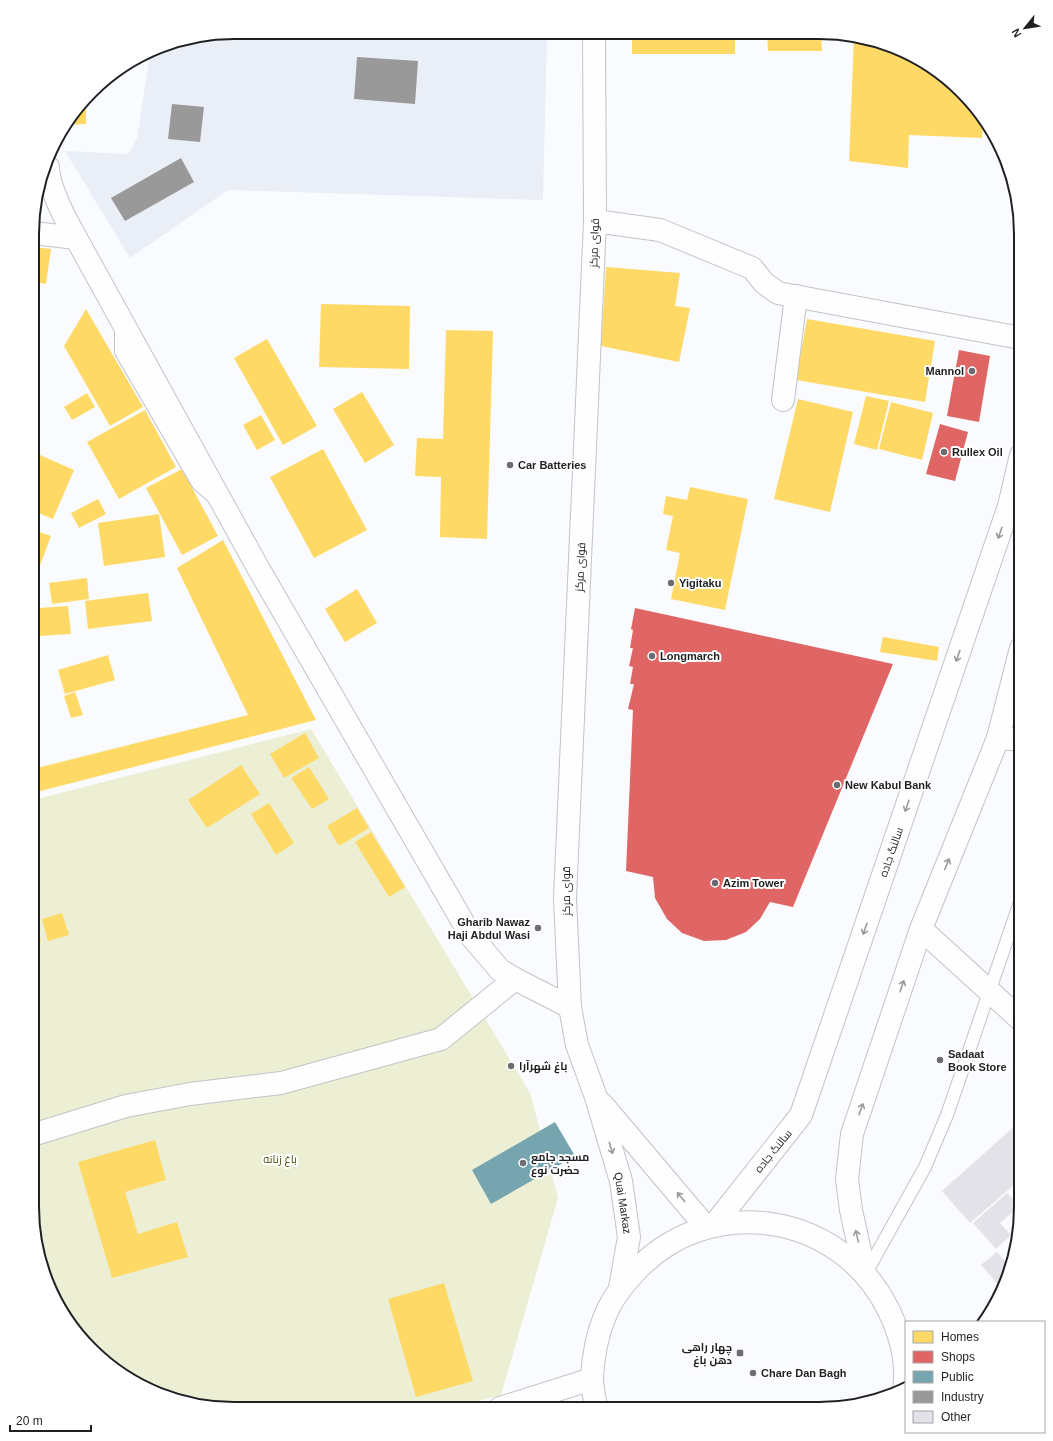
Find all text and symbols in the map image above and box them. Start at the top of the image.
north arrow [1005,8,1045,48]
text: N [1009,27,1024,39]
street label: قوای مرکز [587,218,602,269]
place label: Mannol [926,365,964,377]
marker: Mannol [967,366,977,376]
place label: Rullex Oil [952,446,1003,458]
marker: Rullex Oil [939,447,949,457]
place label: Car Batteries [518,459,586,471]
marker: Car Batteries [505,460,515,470]
one-way arrow [996,526,1003,539]
street label: قوای مرکز [573,542,588,593]
place label: Yigitaku [679,577,721,589]
marker: Yigitaku [666,578,676,588]
one-way arrow [954,649,961,662]
place label: Longmarch [660,650,720,662]
marker: Longmarch [647,651,657,661]
place label: New Kabul Bank [845,779,932,791]
marker: New Kabul Bank [832,780,842,790]
one-way arrow [903,799,910,812]
street label: سالنگ جاده [877,826,905,878]
one-way arrow [944,858,952,870]
street label: قوای مرکز [560,866,573,917]
place label: Azim Tower [723,877,785,889]
marker: Azim Tower [710,878,720,888]
place label: Gharib Nawaz Haji Abdul Wasi [448,916,530,941]
one-way arrow [861,922,868,935]
marker: Gharib Nawaz Haji Abdul Wasi [533,923,543,933]
one-way arrow [899,980,907,992]
place label: Sadaat Book Store [948,1048,1007,1073]
marker: Sadaat Book Store [935,1055,945,1065]
place label: باغ شهرآرا [519,1060,567,1074]
marker: باغ شهرآرا [506,1061,516,1071]
one-way arrow [857,1103,865,1115]
street label: سالنگ جاده [752,1127,794,1175]
one-way arrow [608,1141,615,1154]
place label: مسجد جامع حضرت نوع [531,1151,589,1178]
park label: باغ زنانه [263,1153,297,1167]
marker: مسجد جامع حضرت نوع [518,1158,528,1168]
street label: Quai Markaz [612,1171,634,1235]
one-way arrow [677,1192,686,1203]
one-way arrow [852,1230,860,1243]
legend [905,1321,1045,1433]
text: Homes [941,1330,979,1344]
place label: چهار راهی دهن باغ [682,1341,732,1368]
marker: چهار راهی دهن باغ [735,1348,745,1358]
text: Shops [941,1350,975,1364]
place label: Chare Dan Bagh [761,1367,847,1379]
marker: Chare Dan Bagh [748,1368,758,1378]
text: Public [941,1370,974,1384]
text: Industry [941,1390,984,1404]
scale bar [10,1407,91,1433]
text: Other [941,1410,971,1424]
text: 20 m [16,1414,43,1428]

